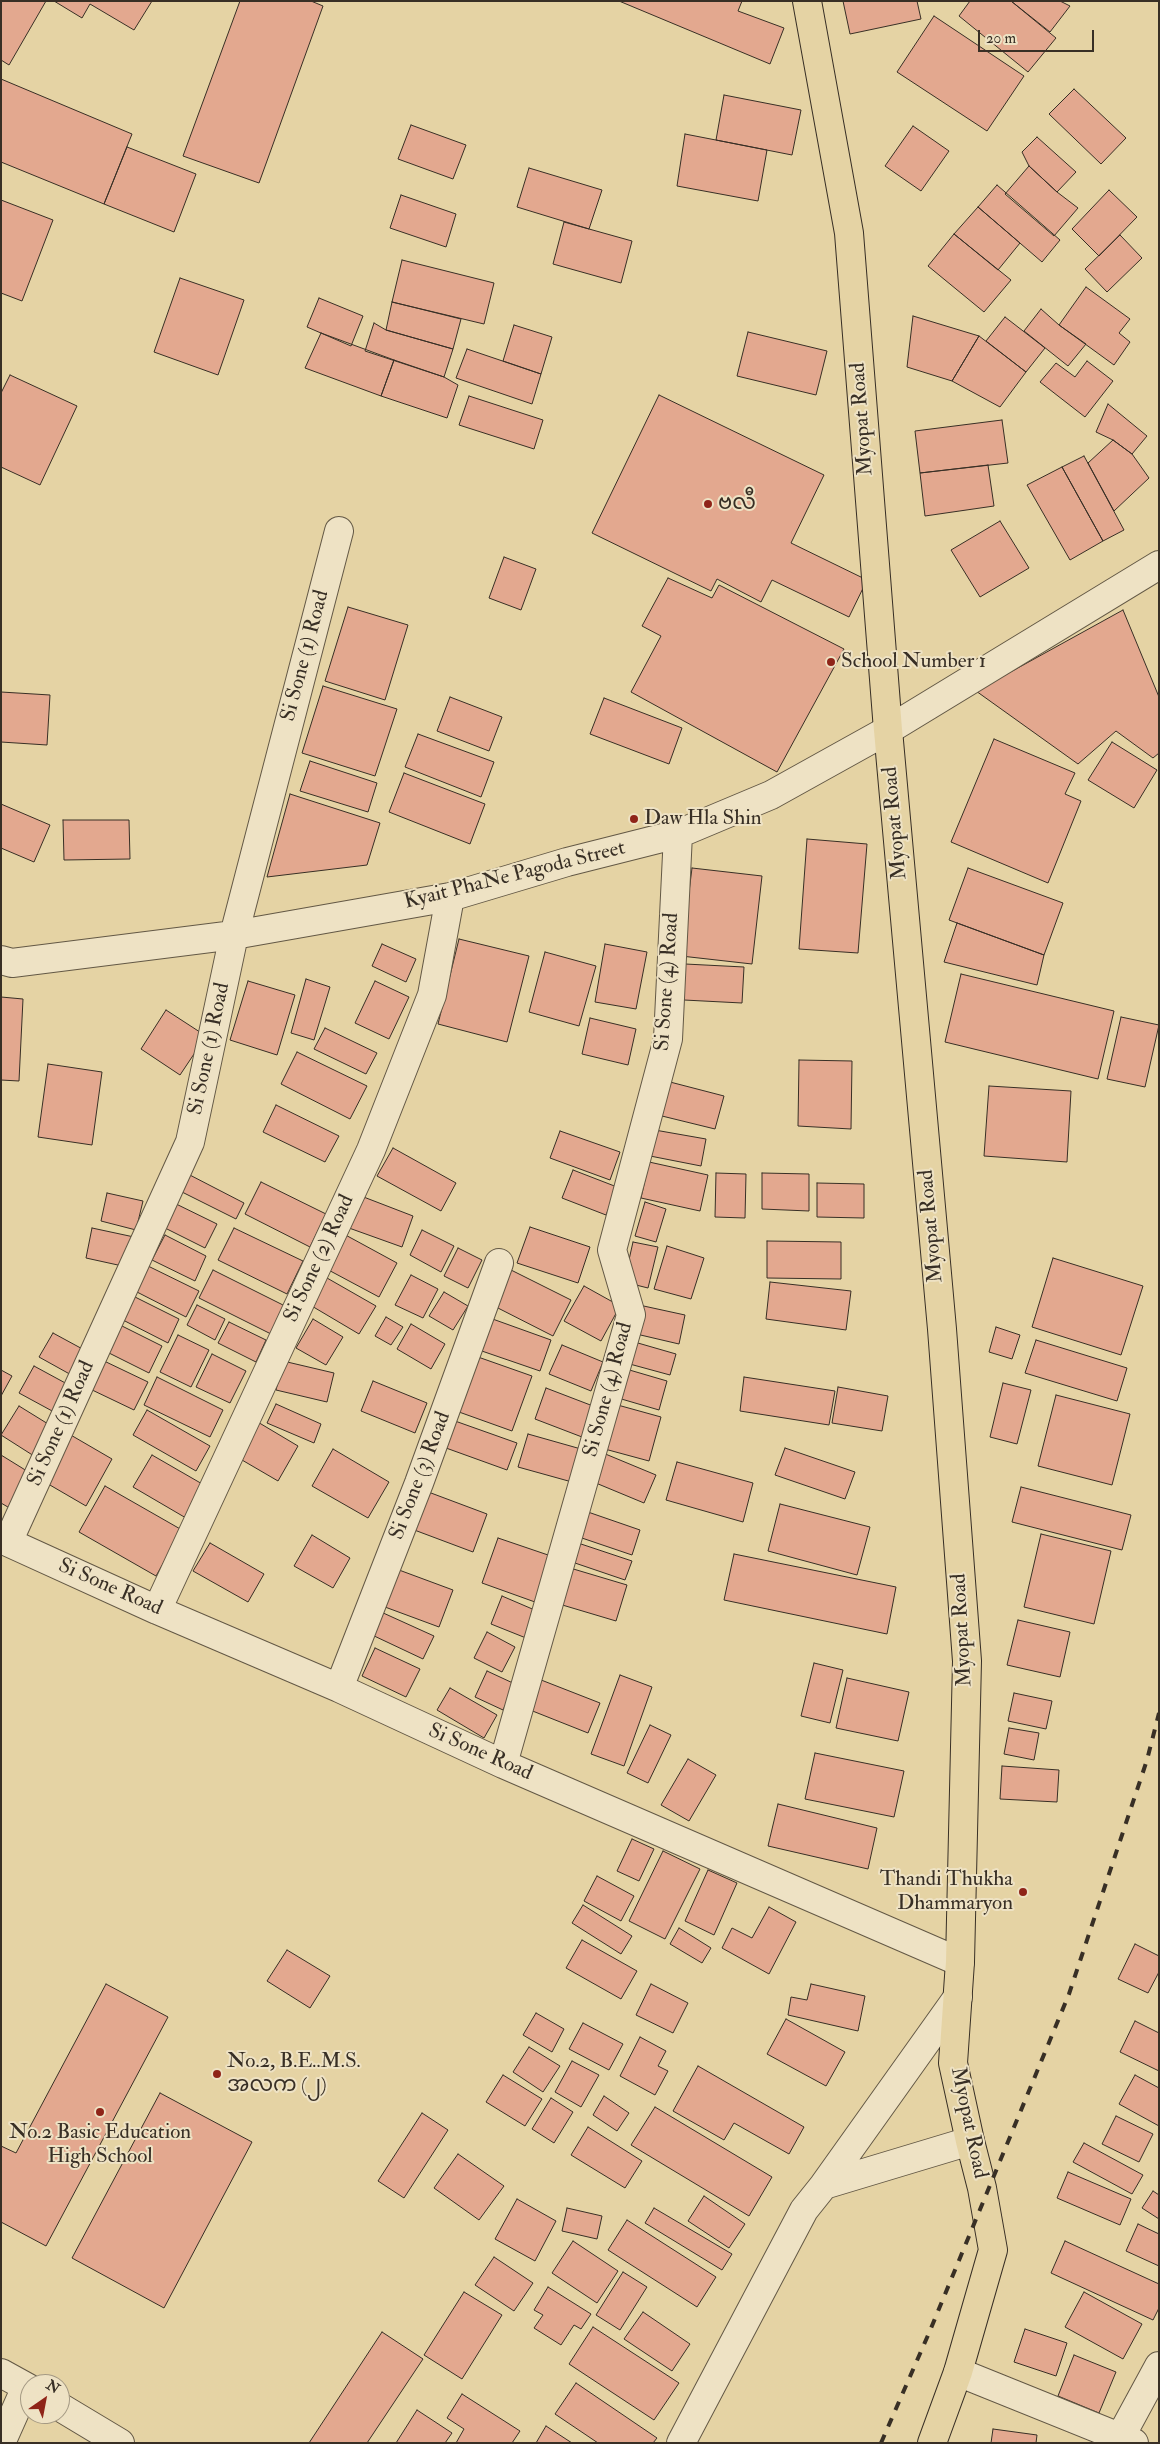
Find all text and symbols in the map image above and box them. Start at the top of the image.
scale bar [980,20,1096,52]
text: 20 m [986,29,1016,48]
street label: Myopat Road [846,362,880,476]
place label: ဗလီ [718,491,756,517]
marker: ဗလီ [702,498,714,510]
street label: Si Sone (1) Road [276,588,336,724]
place label: School Number 1 [841,649,986,675]
marker: School Number 1 [825,656,837,668]
street label: Myopat Road [879,765,913,881]
place label: Daw Hla Shin [644,806,762,832]
marker: Daw Hla Shin [628,813,640,825]
street label: Kyait PhaNe Pagoda Street [402,836,628,916]
street label: Si Sone (4) Road [651,912,685,1052]
street label: Si Sone (1) Road [184,981,236,1117]
street label: Myopat Road [915,1168,949,1284]
street label: Si Sone (2) Road [279,1191,361,1327]
street label: Si Sone (4) Road [579,1320,639,1460]
street label: Si Sone (1) Road [23,1357,101,1491]
street label: Si Sone (3) Road [385,1408,457,1544]
street label: Si Sone Road [54,1554,166,1622]
street label: Myopat Road [947,1573,979,1687]
street label: Si Sone Road [424,1719,536,1787]
place label: Thandi Thukha Dhammaryon [880,1867,1013,1917]
marker: Thandi Thukha Dhammaryon [1017,1886,1029,1898]
place label: No.2, B.E..M.S. အလက (၂) [227,2049,361,2099]
street label: Myopat Road [944,2065,992,2181]
marker: No.2, B.E..M.S. အလက (၂) [211,2068,223,2080]
marker: No.2 Basic Education High School [94,2106,106,2118]
place label: No.2 Basic Education High School [9,2120,191,2170]
north arrow [20,2374,70,2424]
text: N [43,2376,63,2397]

